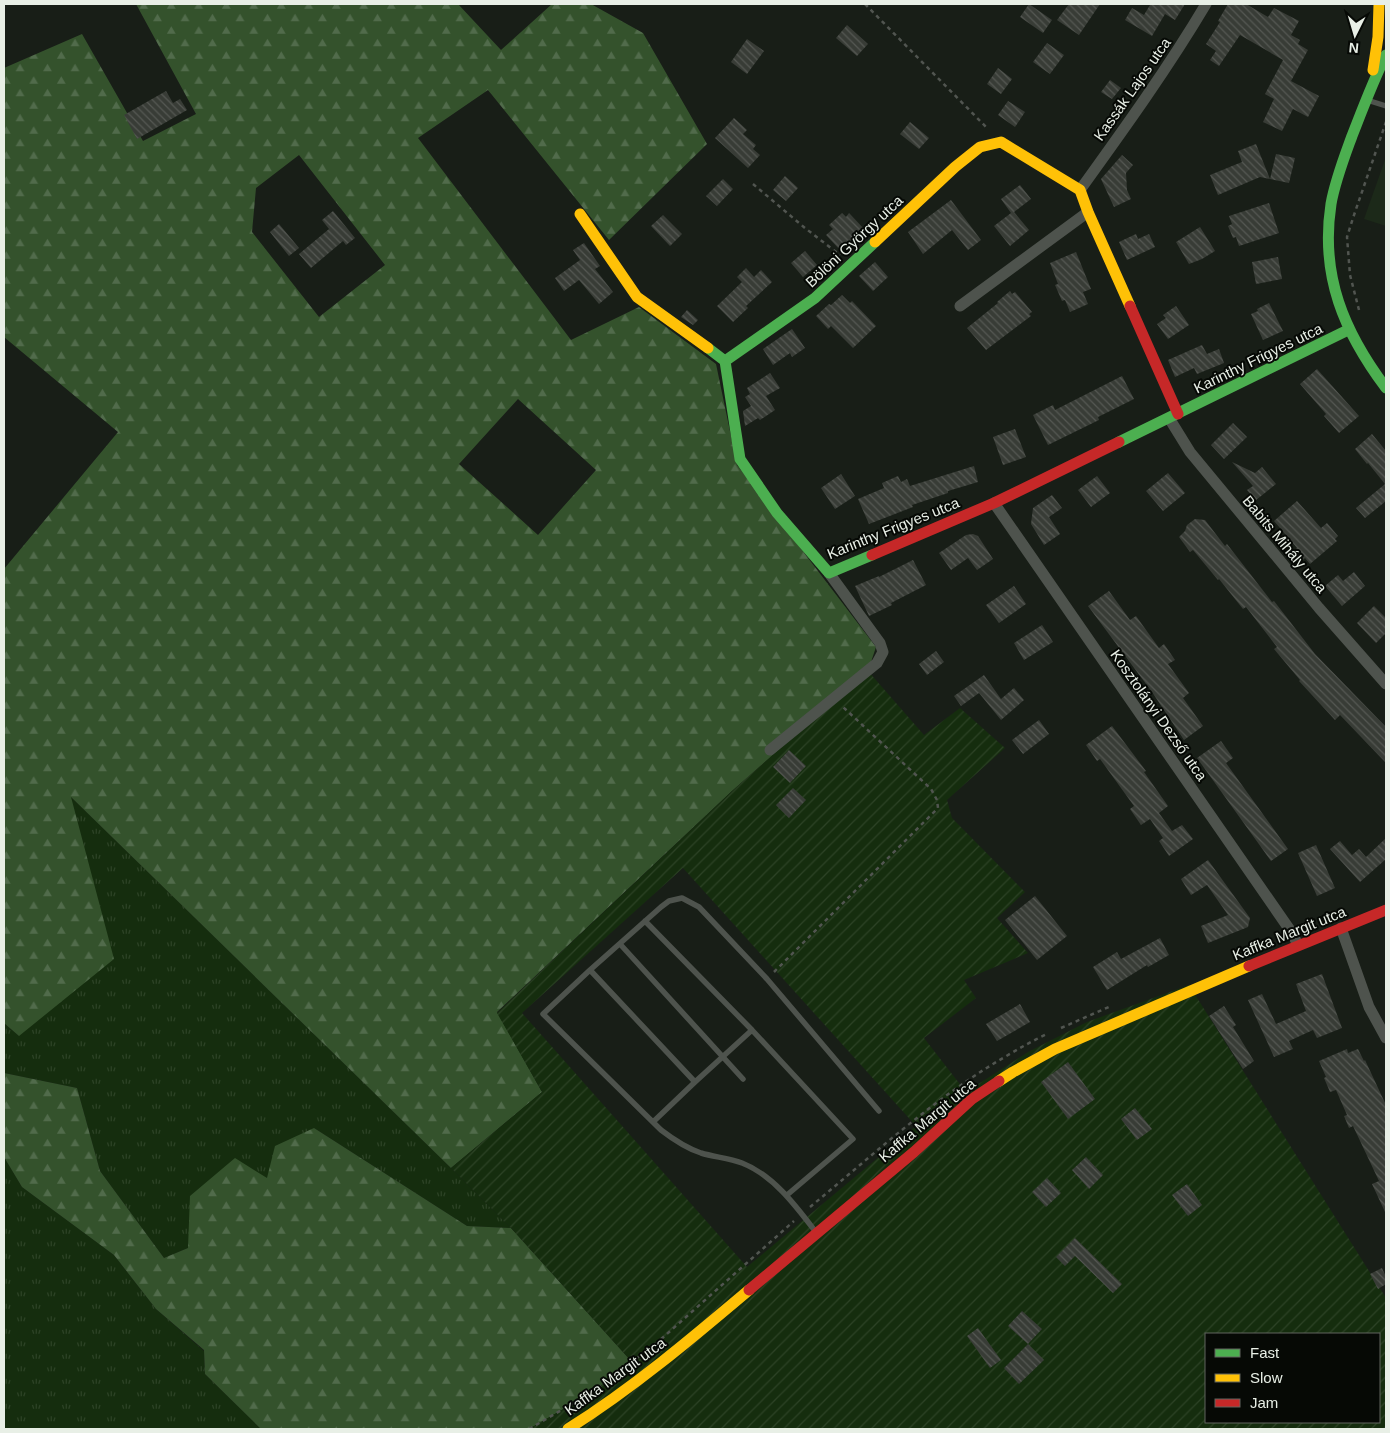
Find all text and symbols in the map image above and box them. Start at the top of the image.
north arrow [1330,10,1380,60]
street label: Kassák Lajos utca [1090,34,1174,144]
text: N [1348,40,1360,56]
street label: Bölöni György utca [802,191,907,290]
street label: Karinthy Frigyes utca [1191,319,1326,397]
street label: Babits Mihály utca [1239,492,1331,597]
street label: Karinthy Frigyes utca [825,493,962,562]
street label: Kosztolányi Dezső utca [1107,646,1211,784]
street label: Kaffka Margit utca [1230,902,1349,963]
street label: Kaffka Margit utca [875,1074,979,1165]
street label: Kaffka Margit utca [561,1333,669,1418]
legend [1205,1333,1380,1423]
text: Fast [1250,1344,1280,1361]
text: Slow [1250,1369,1283,1386]
text: Jam [1250,1394,1278,1411]

